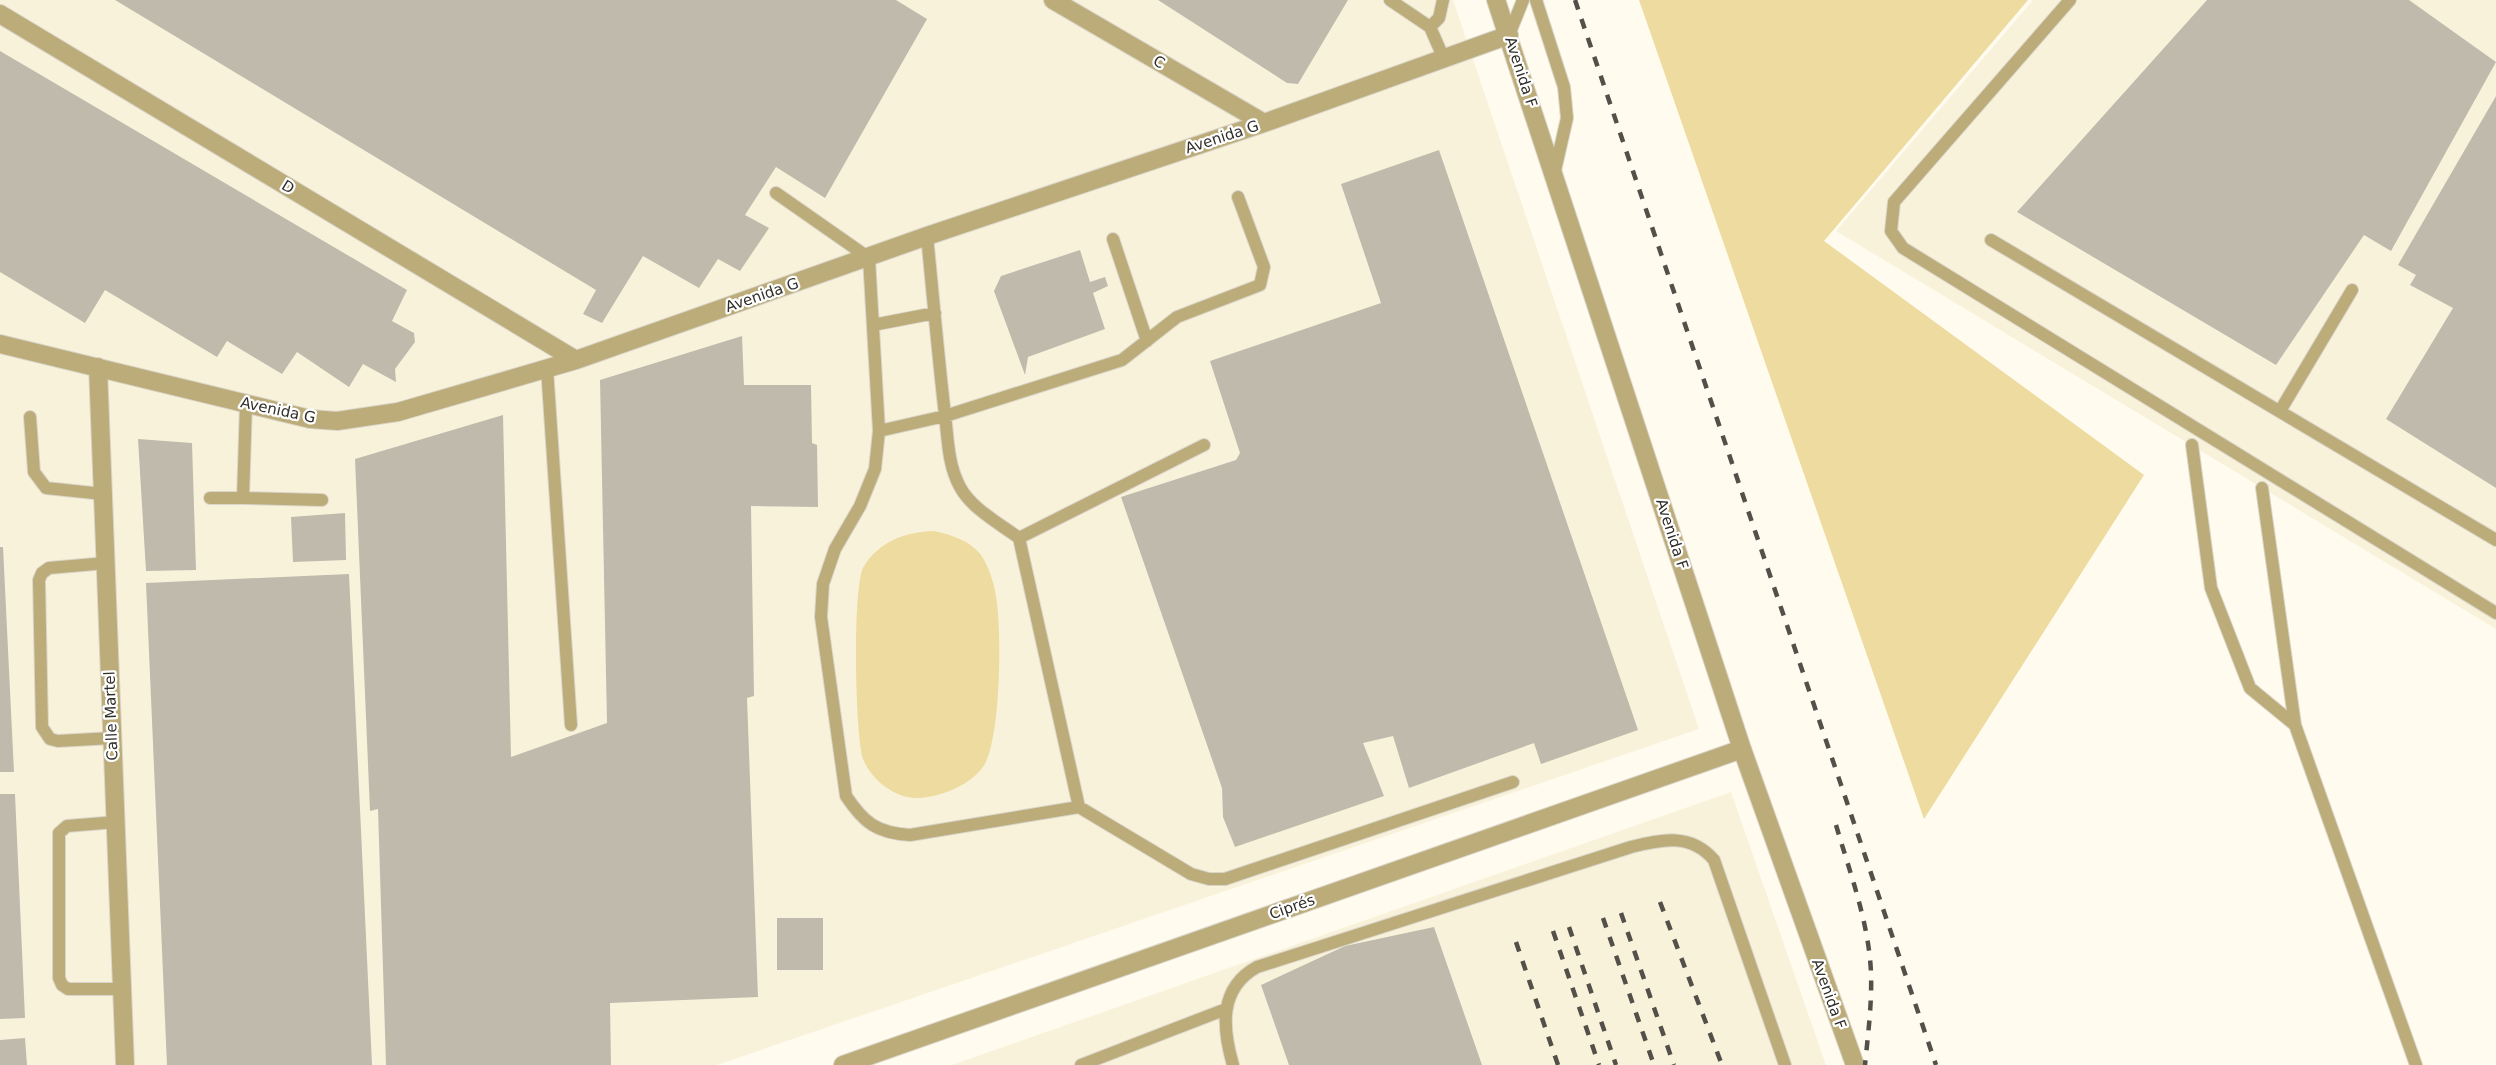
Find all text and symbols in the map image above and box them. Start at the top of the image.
street label: Avenida F [1501,34,1541,110]
street label: C [1150,52,1168,72]
street label: Avenida G [1183,117,1261,157]
street label: D [278,176,298,198]
street label: Avenida G [723,274,801,316]
street label: Avenida G [239,393,317,427]
street label: Avenida F [1652,496,1692,572]
street label: Calle Martel [100,671,122,761]
street label: Ciprés [1267,891,1317,923]
street label: Avenida F [1808,956,1850,1032]

